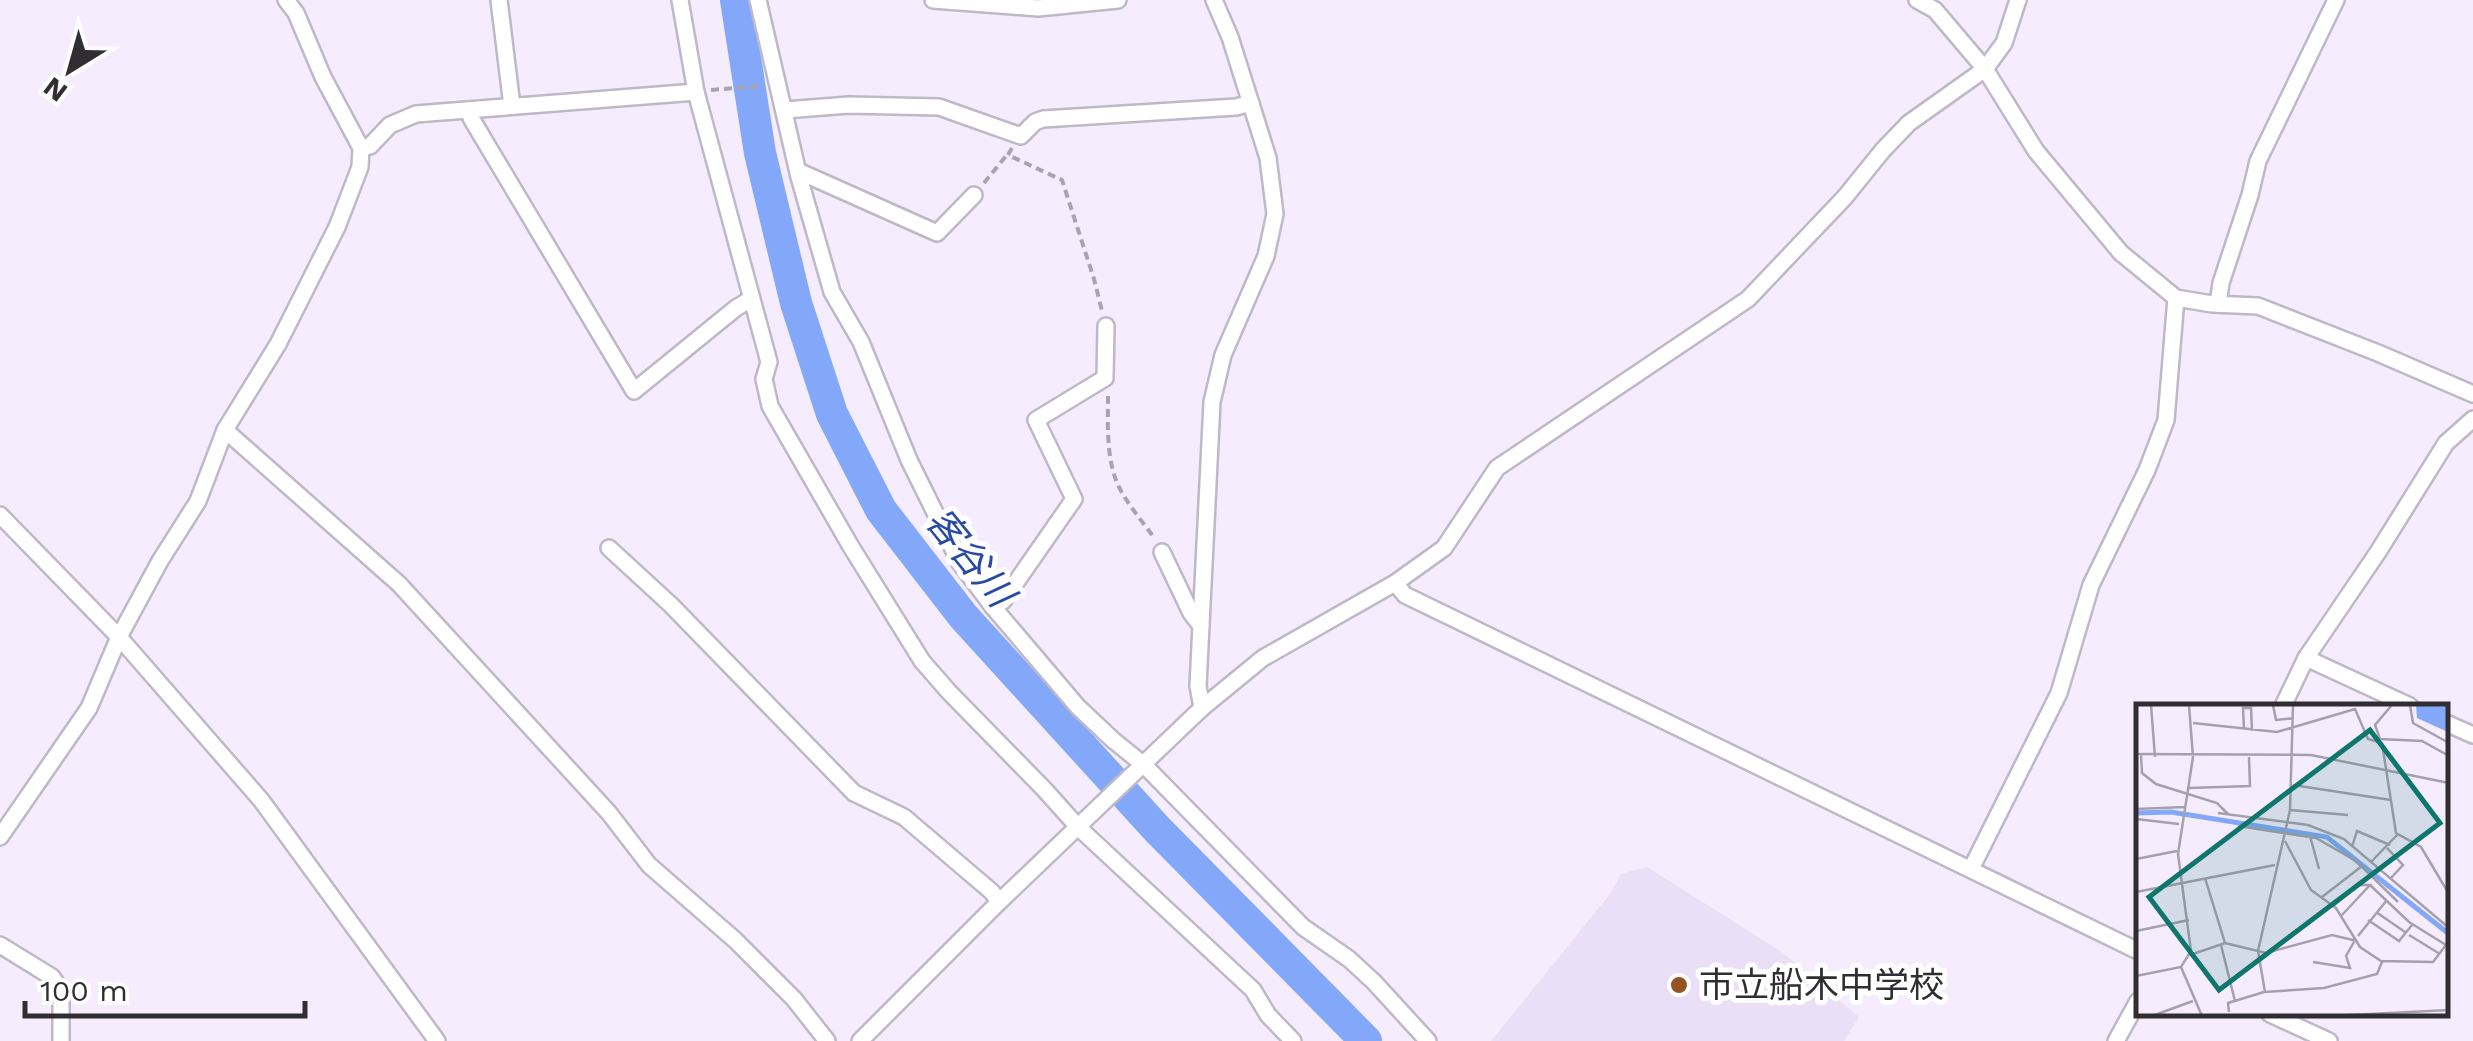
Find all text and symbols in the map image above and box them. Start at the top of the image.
north arrow [20,20,120,120]
text: N [37,70,73,109]
water label: 客谷川 [917,499,1025,618]
inset map [2136,704,2448,1016]
scale bar [25,956,305,1018]
place label: 市立船木中学校 [1699,964,1944,1006]
text: 100 m [40,973,128,1008]
marker: 市立船木中学校 [1668,974,1690,996]

